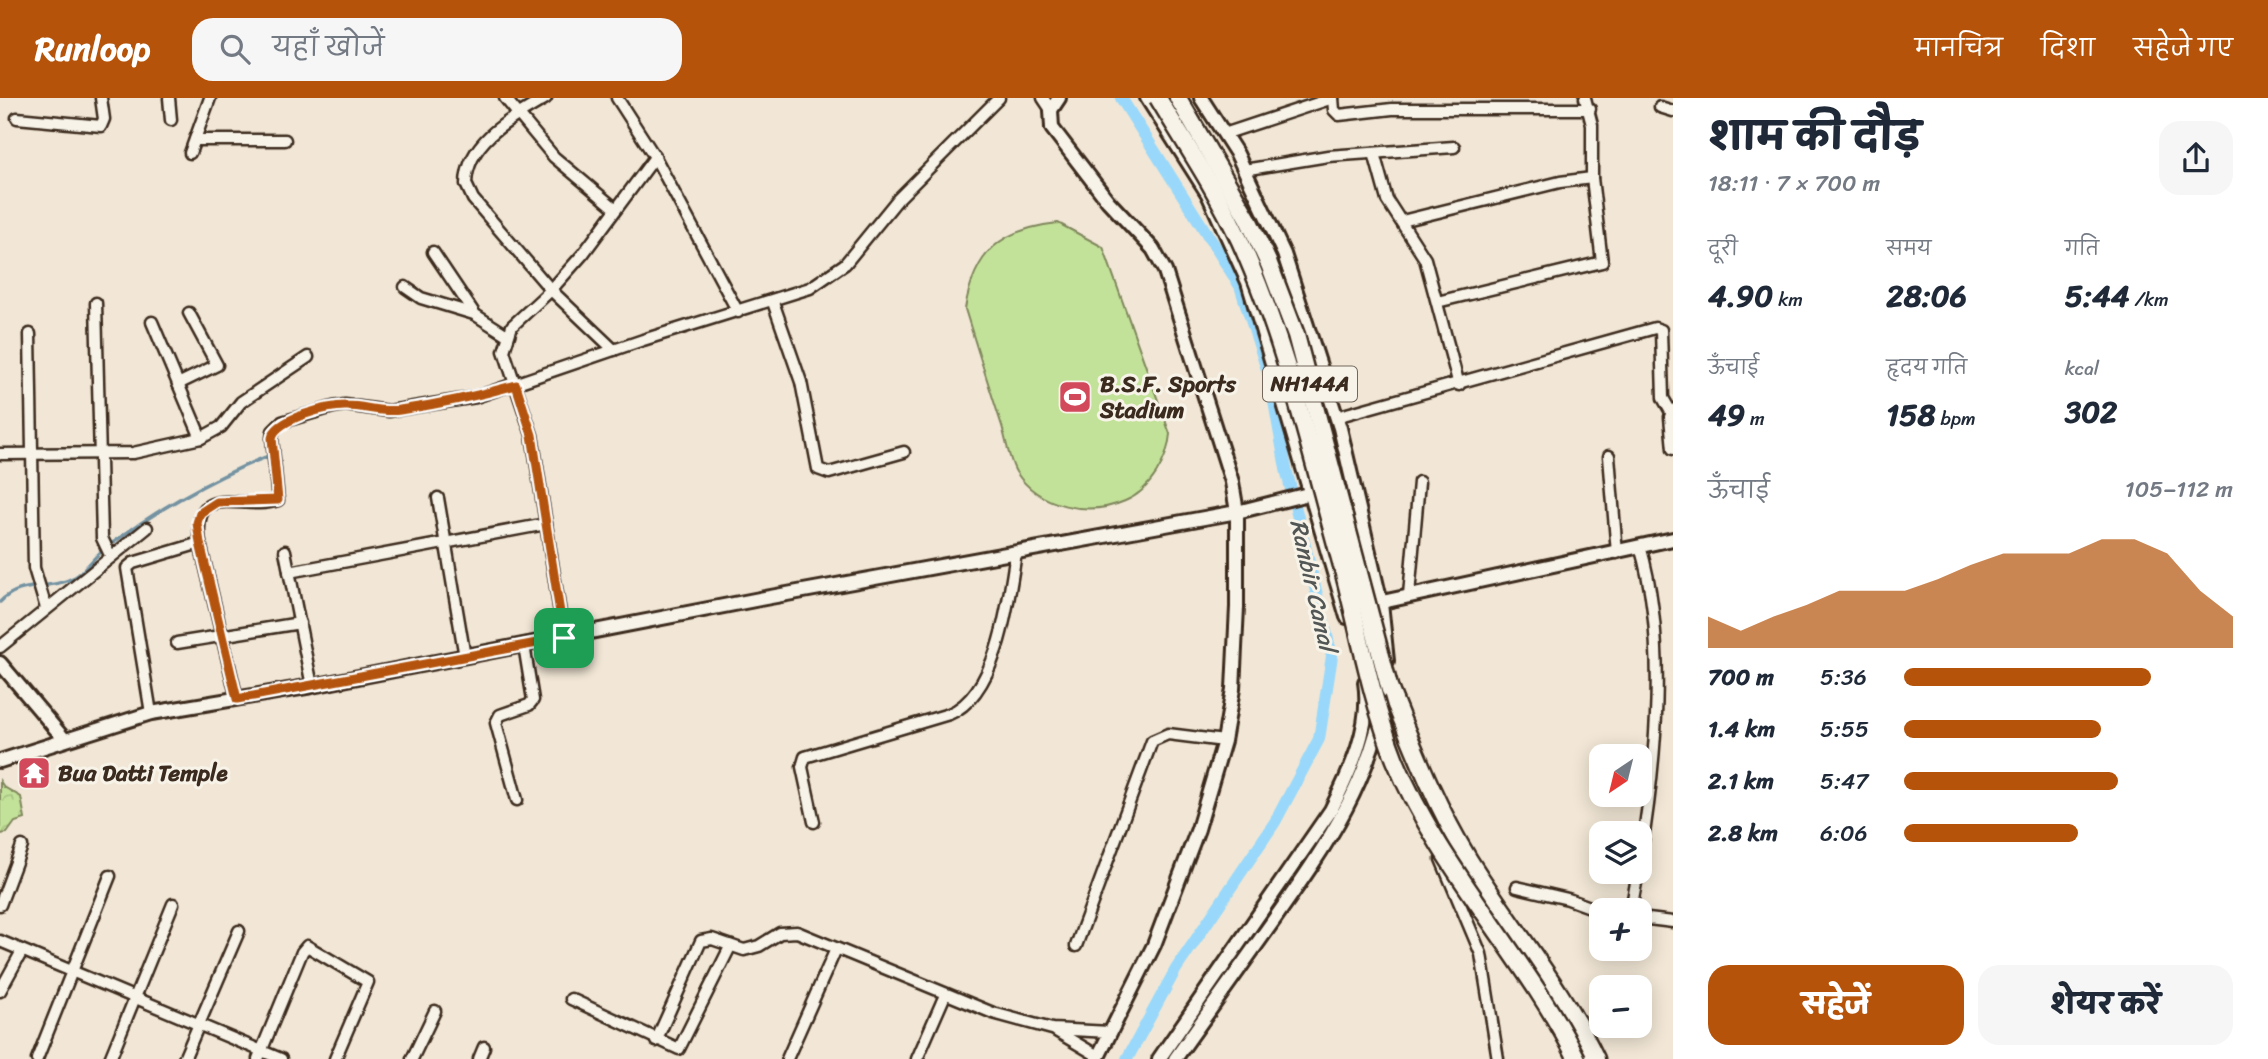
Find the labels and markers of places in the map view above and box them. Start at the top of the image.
place label: B.S.F. Sports Stadium [1099,364,1237,431]
sports icon: B.S.F. Sports Stadium [1056,378,1094,416]
pin [534,608,594,668]
place label: Bua Datti Temple [58,753,229,794]
temple icon: Bua Datti Temple [15,754,53,792]

